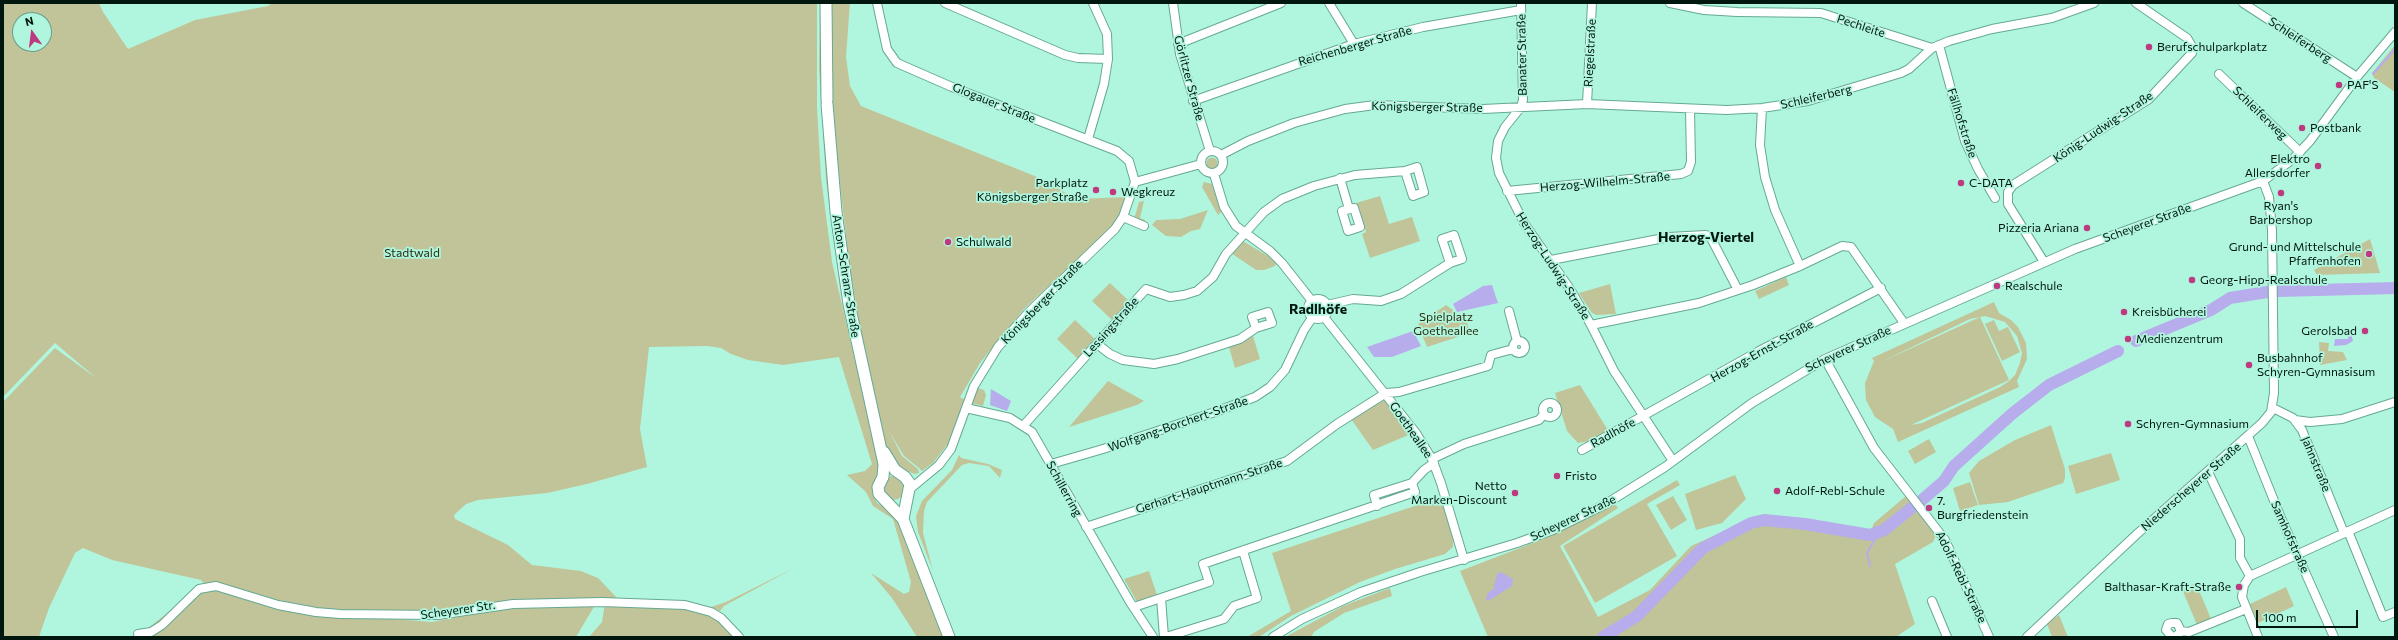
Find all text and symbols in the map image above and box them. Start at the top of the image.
street label: Pechleite [1835,11,1887,41]
north arrow [12,12,52,52]
text: N [24,14,35,28]
street label: Banater Straße [1514,14,1530,96]
street label: Schleiferberg [2266,14,2334,66]
street label: Riegelstraße [1581,19,1599,87]
street label: Reichenberger Straße [1297,23,1413,69]
street label: Görlitzer Straße [1171,34,1207,122]
place label: Berufschulparkplatz [2157,40,2267,54]
marker: Berufschulparkplatz [2144,42,2154,52]
place label: PAF'S [2347,78,2379,92]
street label: Glogauer Straße [950,80,1038,126]
marker: PAF'S [2334,80,2344,90]
street label: Schleiferberg [1779,82,1853,112]
street label: Schleiferweg [2230,83,2290,143]
street label: Fällhofstraße [1944,86,1980,160]
street label: König-Ludwig-Straße [2050,88,2156,166]
street label: Königsberger Straße [1371,99,1483,115]
place label: Postbank [2310,121,2361,135]
marker: Postbank [2297,123,2307,133]
place label: Elektro Allersdorfer [2245,152,2310,180]
marker: Elektro Allersdorfer [2313,161,2323,171]
street label: Herzog-Wilhelm-Straße [1539,169,1671,195]
place label: Parkplatz Königsberger Straße [977,176,1088,204]
place label: C-DATA [1969,176,2013,190]
marker: C-DATA [1956,178,1966,188]
marker: Parkplatz Königsberger Straße [1091,185,1101,195]
place label: Wegkreuz [1121,185,1175,199]
marker: Wegkreuz [1108,187,1118,197]
marker: Ryan's Barbershop [2276,188,2286,198]
place label: Ryan's Barbershop [2249,199,2313,227]
street label: Scheyerer Straße [2101,200,2193,246]
street label: Herzog-Ludwig-Straße [1513,209,1593,323]
street label: Anton-Schranz-Straße [829,214,863,338]
place label: Pizzeria Ariana [1998,221,2079,235]
marker: Pizzeria Ariana [2082,223,2092,233]
district label: Herzog-Viertel [1658,229,1754,245]
place label: Schulwald [956,235,1011,249]
marker: Schulwald [943,237,953,247]
place label: Grund- und Mittelschule Pfaffenhofen [2229,240,2361,268]
park label: Stadtwald [384,246,440,260]
marker: Grund- und Mittelschule Pfaffenhofen [2364,249,2374,259]
street label: Königsberger Straße [998,257,1086,347]
place label: Georg-Hipp-Realschule [2200,273,2327,287]
marker: Georg-Hipp-Realschule [2187,275,2197,285]
place label: Realschule [2005,279,2063,293]
marker: Realschule [1992,281,2002,291]
street label: Lessingstraße [1080,294,1142,360]
district label: Radlhöfe [1289,301,1347,317]
place label: Kreisbücherei [2132,305,2206,319]
marker: Kreisbücherei [2119,307,2129,317]
park label: Spielplatz Goetheallee [1413,310,1479,338]
street label: Herzog-Ernst-Straße [1708,317,1816,385]
street label: Scheyerer Straße [1803,323,1893,375]
place label: Gerolsbad [2301,324,2357,338]
marker: Gerolsbad [2360,326,2370,336]
place label: Medienzentrum [2136,332,2223,346]
marker: Medienzentrum [2123,334,2133,344]
place label: Busbahnhof Schyren-Gymnasisum [2257,351,2375,379]
marker: Busbahnhof Schyren-Gymnasisum [2244,360,2254,370]
street label: Wolfgang-Borchert-Straße [1106,393,1250,455]
street label: Goetheallee [1386,399,1436,461]
street label: Radlhöfe [1588,415,1638,451]
place label: Schyren-Gymnasium [2136,417,2249,431]
marker: Schyren-Gymnasium [2123,419,2133,429]
street label: Jahnstraße [2298,434,2334,494]
street label: Niederscheyerer Straße [2138,440,2244,534]
street label: Gerhart-Hauptmann-Straße [1134,455,1284,517]
street label: Schillerring [1043,459,1085,519]
place label: Fristo [1565,469,1597,483]
marker: Fristo [1552,471,1562,481]
place label: Netto Marken-Discount [1411,479,1507,507]
place label: Adolf-Rebl-Schule [1785,484,1885,498]
marker: Adolf-Rebl-Schule [1772,486,1782,496]
marker: Netto Marken-Discount [1510,488,1520,498]
street label: Scheyerer Straße [1528,492,1618,544]
place label: 7. Burgfriedenstein [1937,494,2028,522]
street label: Samhofstraße [2268,499,2312,575]
marker: 7. Burgfriedenstein [1924,503,1934,513]
street label: Adolf-Rebl-Straße [1933,529,1989,625]
place label: Balthasar-Kraft-Straße [2104,580,2231,594]
marker: Balthasar-Kraft-Straße [2234,582,2244,592]
street label: Scheyerer Str. [420,598,496,622]
scale bar [2258,602,2360,628]
text: 100 m [2263,610,2297,624]

